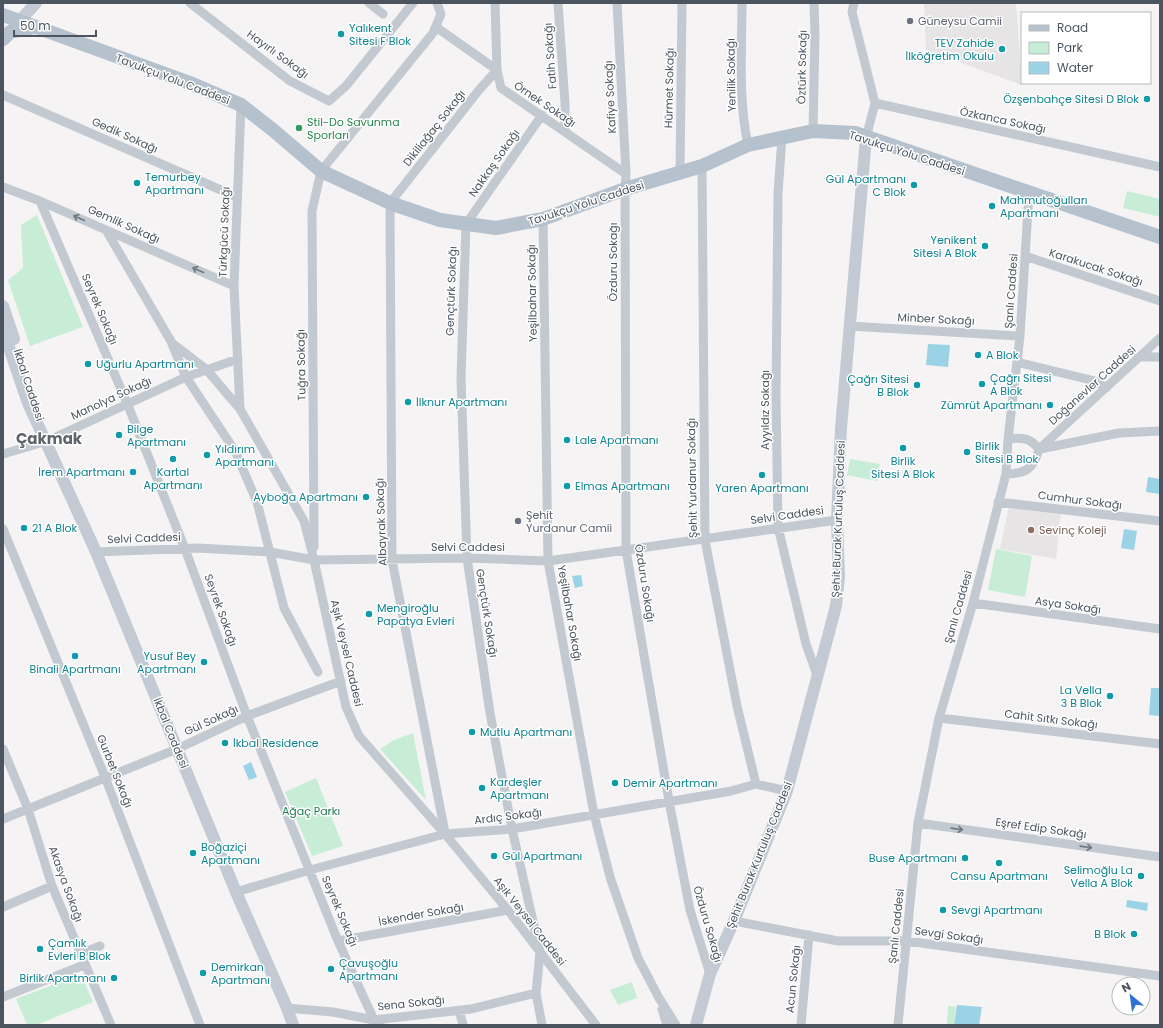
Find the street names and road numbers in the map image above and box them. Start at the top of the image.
street label: Fatih Sokağı [540,22,560,90]
street label: Hayırlı Sokağı [244,26,312,82]
street label: Öztürk Sokağı [793,30,811,104]
street label: Yenilik Sokağı [722,38,740,112]
street label: Hürmet Sokağı [660,48,678,128]
street label: Tavukçu Yolu Caddesi [114,50,233,108]
street label: Kafiye Sokağı [600,60,620,134]
street label: Örnek Sokağı [511,77,579,131]
street label: Dikiliağaç Sokağı [399,86,469,170]
street label: Özkanca Sokağı [958,103,1048,137]
street label: Gedik Sokağı [89,113,161,157]
street label: Nakkaş Sokağı [465,126,523,200]
street label: Tavukçu Yolu Caddesi [847,127,967,179]
street label: Tavukçu Yolu Caddesi [526,177,646,229]
street label: Türkgücü Sokağı [214,186,234,278]
street label: Gemlik Sokağı [85,201,163,247]
street label: Özduru Sokağı [605,223,621,301]
street label: Yeşilbahar Sokağı [523,244,541,342]
street label: Karakucak Sokağı [1047,244,1145,290]
street label: Gençtürk Sokağı [441,246,461,336]
street label: Şanlı Caddesi [1000,253,1022,329]
street label: Seyrek Sokağı [78,271,122,347]
street label: Minber Sokağı [897,309,975,329]
street label: Tuğra Sokağı [292,329,310,401]
street label: Doğanevler Caddesi [1045,341,1139,429]
street label: İkbal Caddesi [10,347,48,423]
street label: Ayyıldız Sokağı [757,370,773,450]
street label: Manolya Sokağı [68,372,154,424]
street label: Şehit Yurdanur Sokağı [683,418,701,538]
street label: Şehit Burak Kurtuluş Caddesi [827,440,849,598]
street label: Albayrak Sokağı [371,478,391,566]
street label: Cumhur Sokağı [1037,487,1123,513]
street label: Selvi Caddesi [749,502,825,528]
street label: Selvi Caddesi [107,529,181,547]
street label: Selvi Caddesi [431,539,505,555]
street label: Özduru Sokağı [631,543,659,623]
street label: Yeşilbahar Sokağı [554,564,586,662]
street label: Gençtürk Sokağı [472,568,502,658]
street label: Şanlı Caddesi [940,568,976,645]
street label: Seyrek Sokağı [201,572,241,648]
street label: Asya Sokağı [1034,592,1102,618]
street label: Aşık Veysel Caddesi [327,598,367,708]
street label: İkbal Caddesi [150,695,193,771]
street label: Gül Sokağı [181,700,241,740]
street label: Cahit Sıtkı Sokağı [1003,705,1099,733]
street label: Gurbet Sokağı [93,732,137,810]
street label: Şehit Burak Kurtuluş Caddesi [722,779,796,931]
street label: Ardıç Sokağı [473,804,543,828]
street label: Eşref Edip Sokağı [994,814,1088,842]
street label: Akasya Sokağı [45,844,87,924]
street label: Seyrek Sokağı [318,873,362,949]
street label: Aşık Veysel Caddesi [490,873,570,969]
street label: Özduru Sokağı [689,884,727,964]
street label: Şanlı Caddesi [884,887,908,964]
street label: İskender Sokağı [377,899,465,929]
street label: Sevgi Sokağı [914,922,984,948]
street label: Acun Sokağı [781,944,805,1014]
street label: Sena Sokağı [377,992,445,1014]

